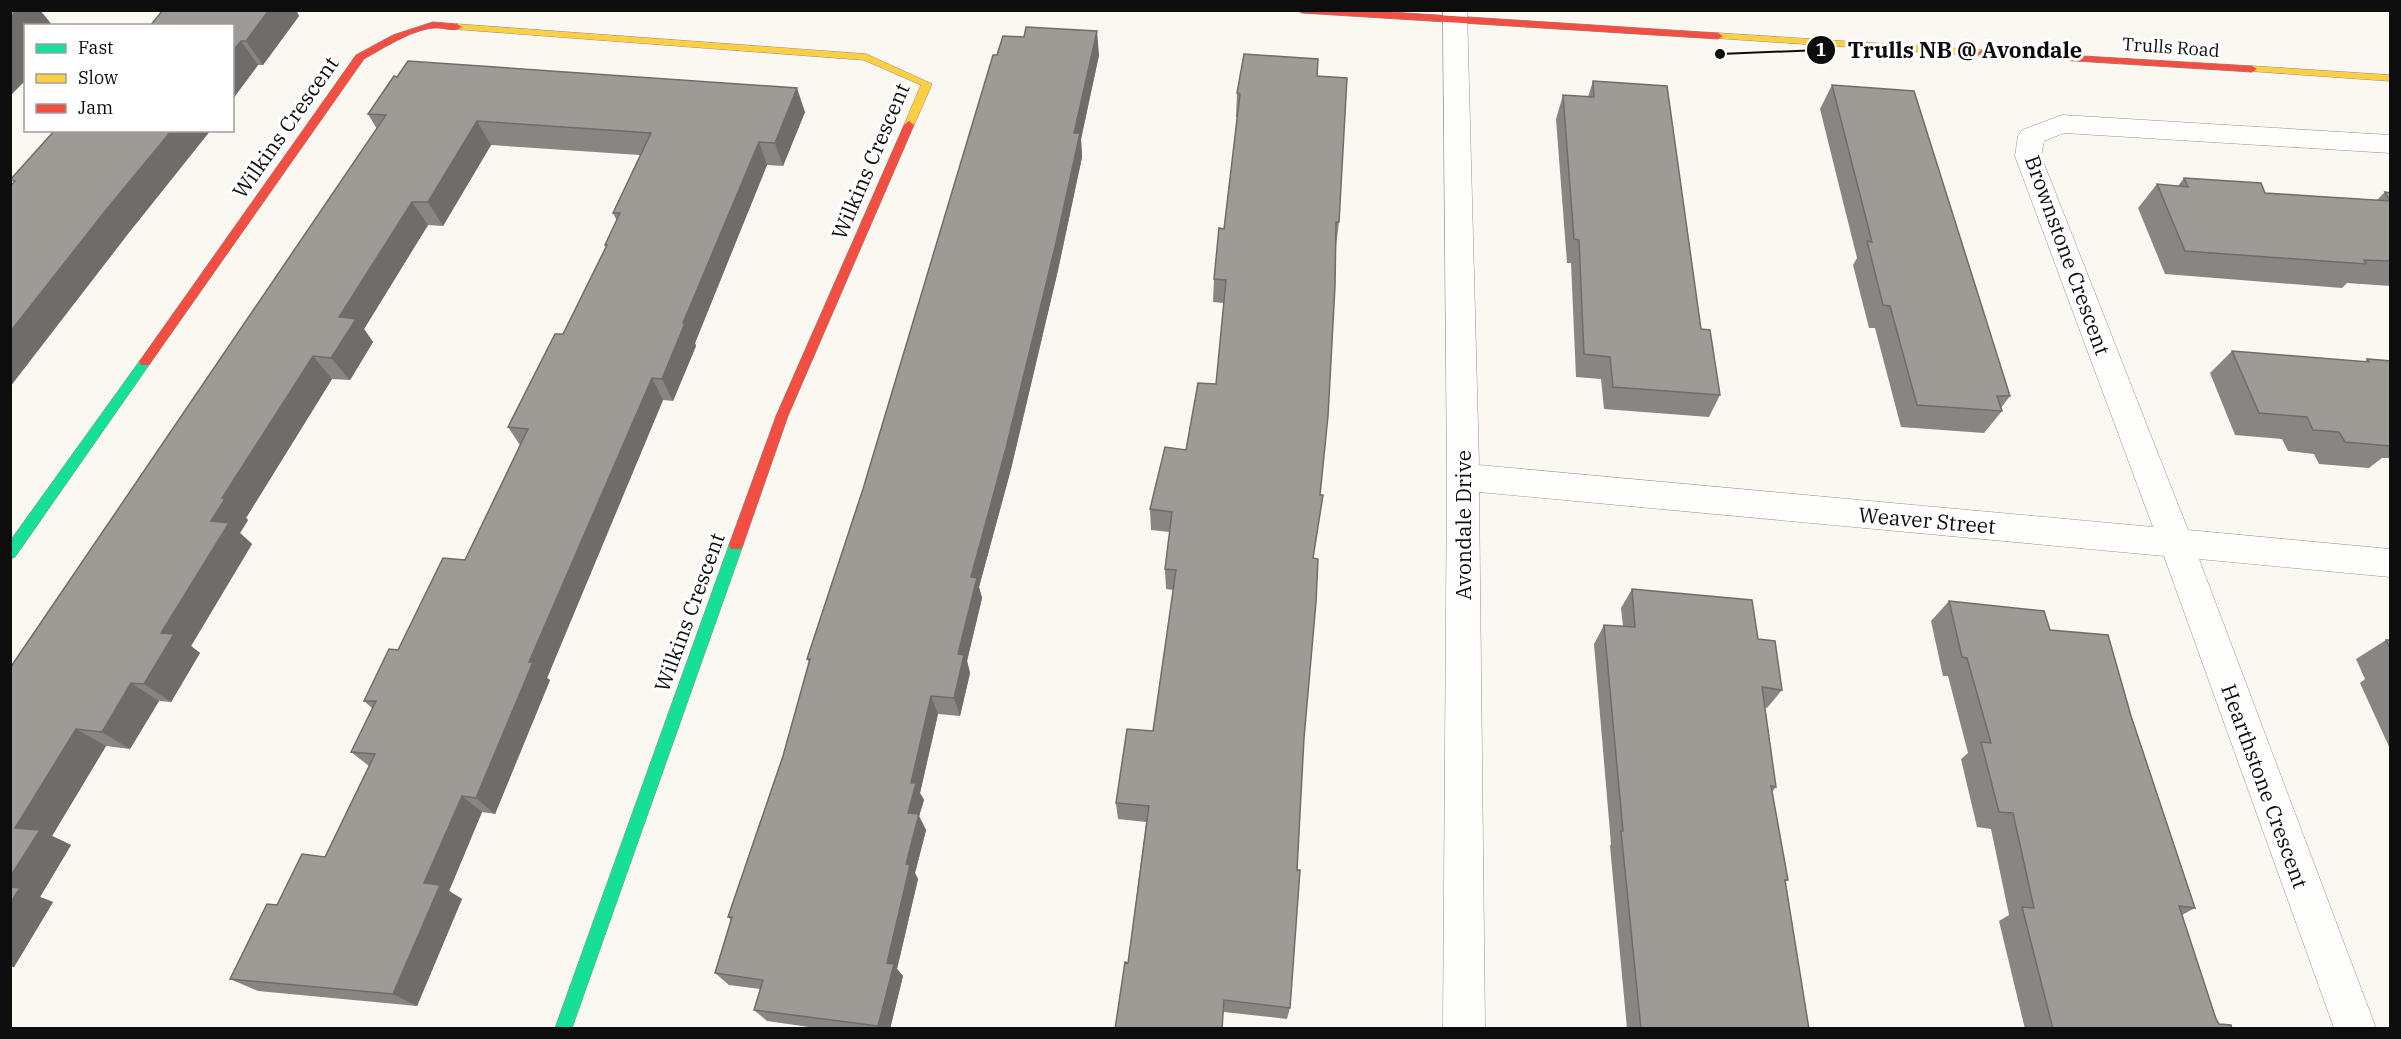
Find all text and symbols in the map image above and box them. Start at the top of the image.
legend [24,24,234,132]
callout: Trulls NB @ Avondale [1806,30,2095,70]
street label: Trulls Road [2121,32,2221,62]
text: Trulls NB @ Avondale [1848,35,2082,64]
text: Fast [78,36,113,59]
text: 1 [1816,38,1827,61]
street label: Wilkins Crescent [226,50,344,204]
text: Slow [78,66,118,89]
street label: Wilkins Crescent [824,79,916,243]
text: Jam [78,96,113,119]
street label: Brownstone Crescent [2019,151,2117,359]
street label: Avondale Drive [1449,450,1477,600]
street label: Weaver Street [1857,500,1997,540]
street label: Wilkins Crescent [647,529,731,695]
street label: Hearthstone Crescent [2215,680,2315,892]

